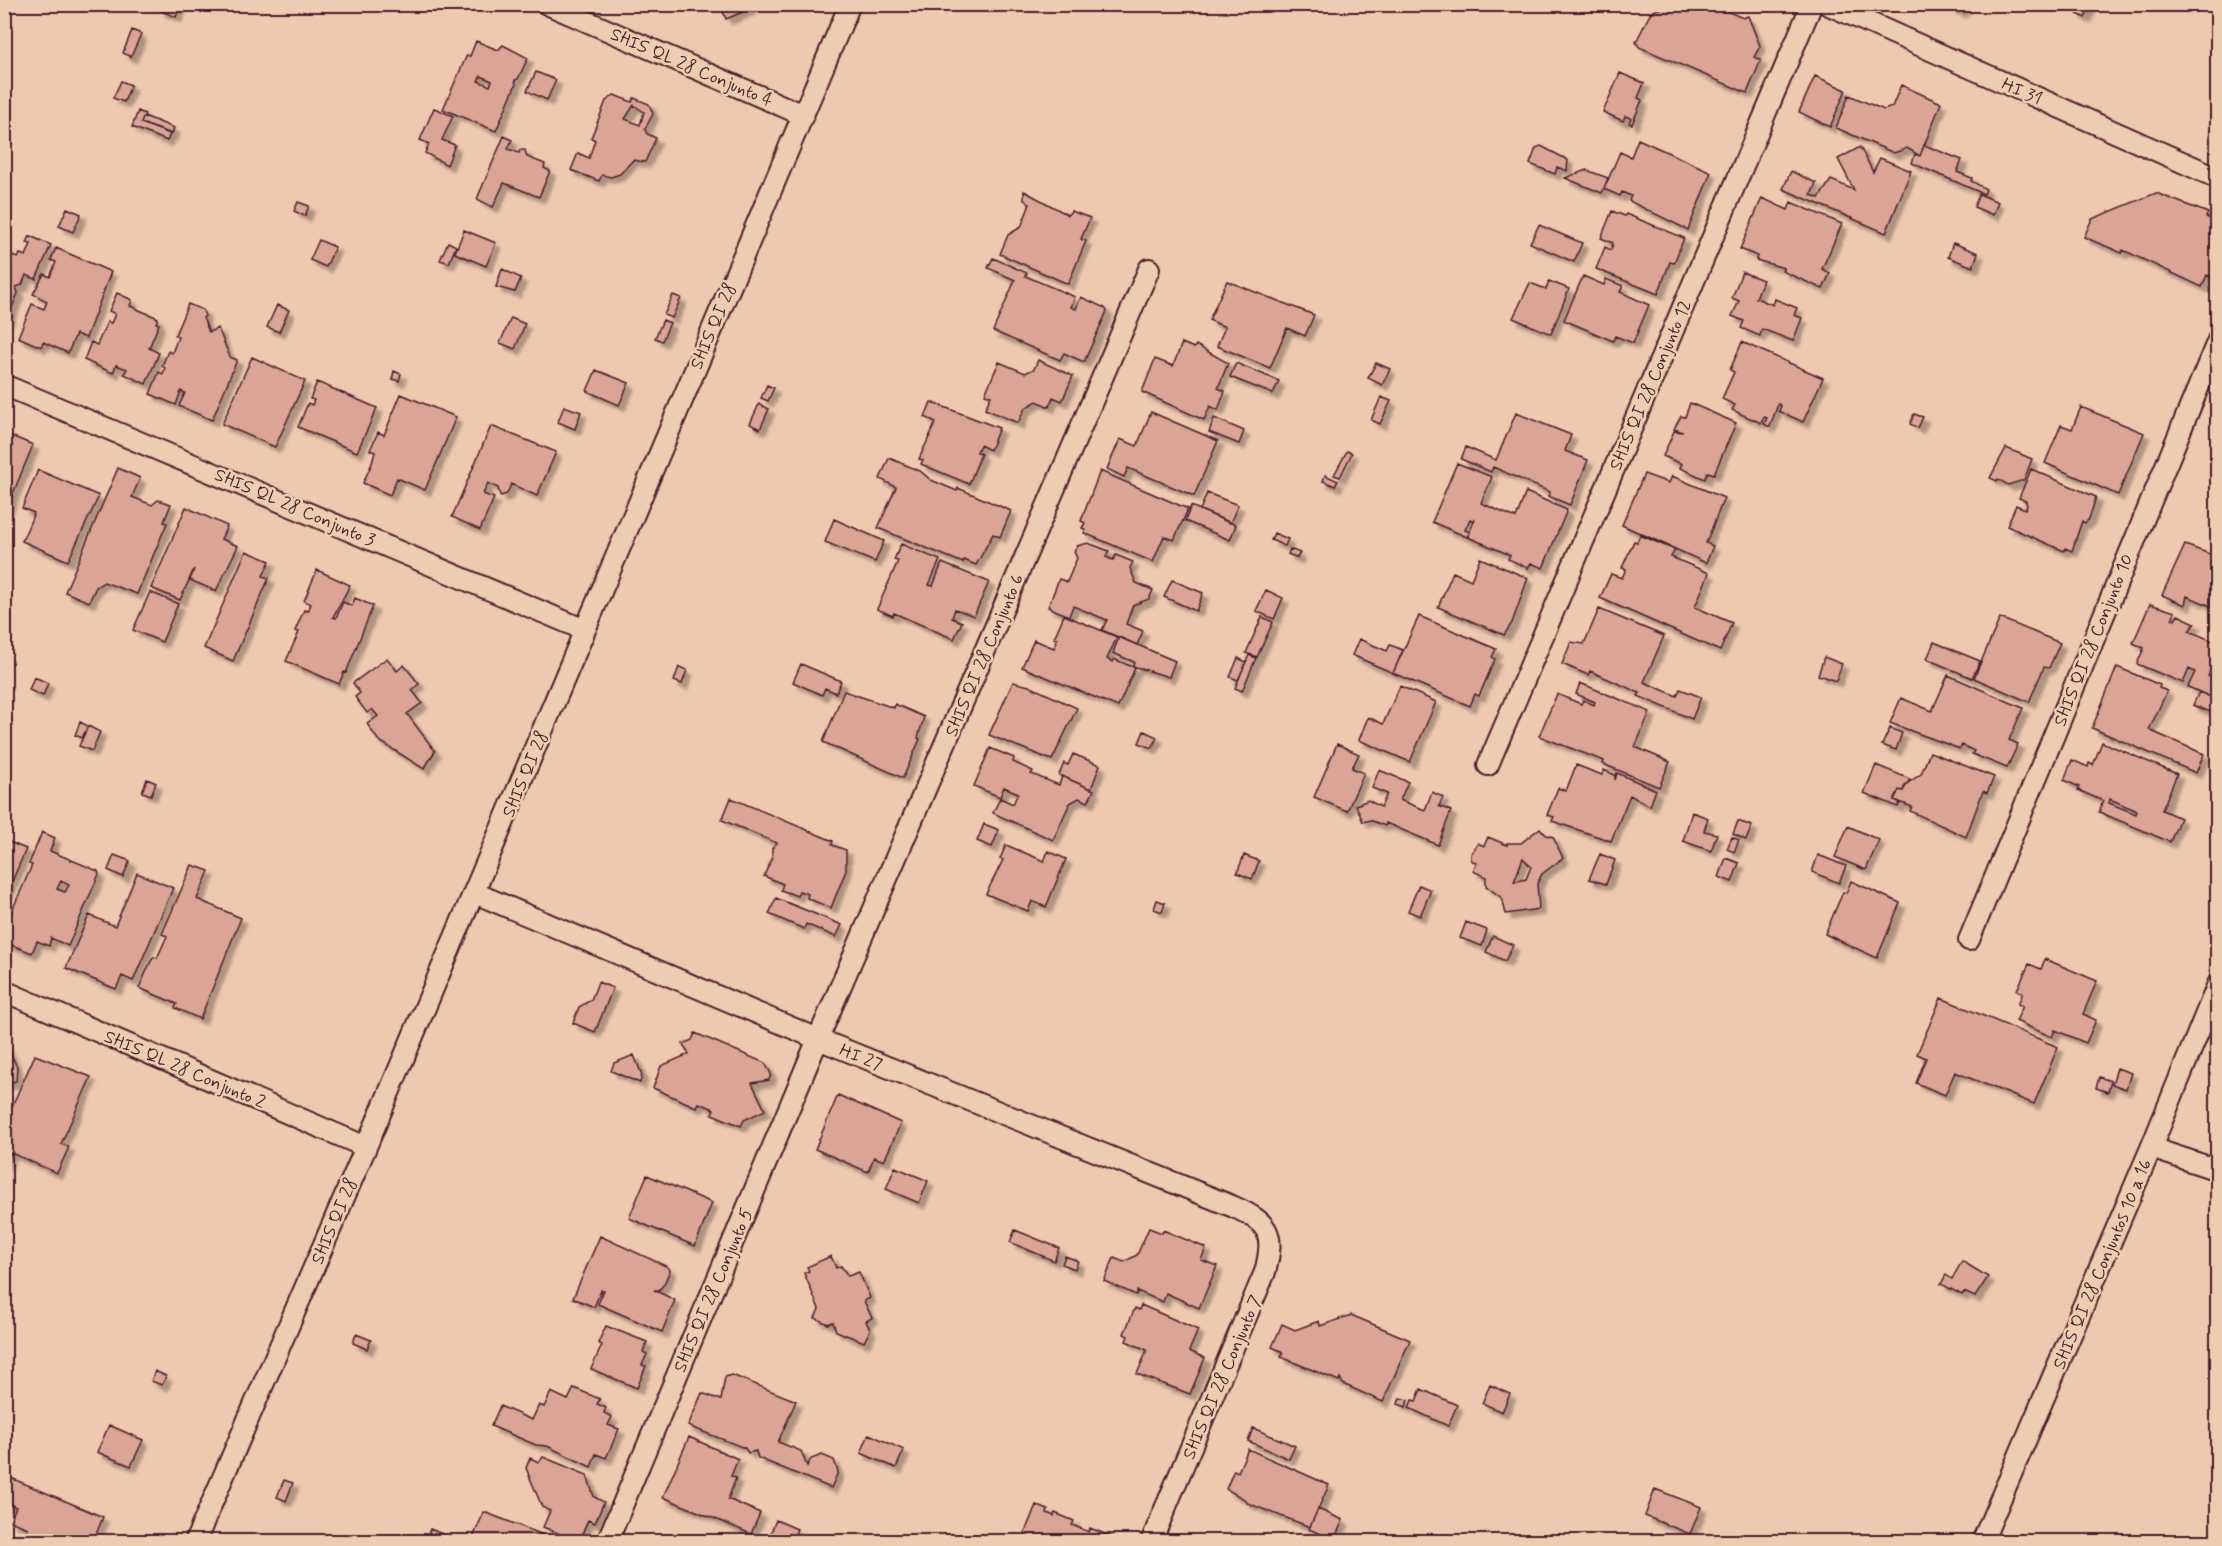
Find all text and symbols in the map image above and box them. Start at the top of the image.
street label: SHIS QL 28 Conjunto 4 [606,23,777,113]
street label: HI 31 [1998,72,2046,111]
street label: SHIS QI 28 [685,280,743,373]
street label: SHIS QI 28 Conjunto 12 [1604,296,1698,474]
street label: SHIS QL 28 Conjunto 3 [210,463,379,553]
street label: SHIS QI 28 Conjunto 10 [2048,551,2139,730]
street label: SHIS QI 28 Conjunto 6 [940,570,1030,740]
street label: SHIS QI 28 [497,728,555,821]
street label: SHIS QL 28 Conjunto 2 [100,1025,269,1115]
street label: HI 27 [836,1039,886,1077]
street label: SHIS QI 28 Conjuntos 10 a 16 [2048,1156,2158,1373]
street label: SHIS QI 28 [306,1175,364,1268]
street label: SHIS QI 28 Conjunto 5 [668,1204,759,1376]
street label: SHIS QI 28 Conjunto 7 [1177,1291,1268,1463]

